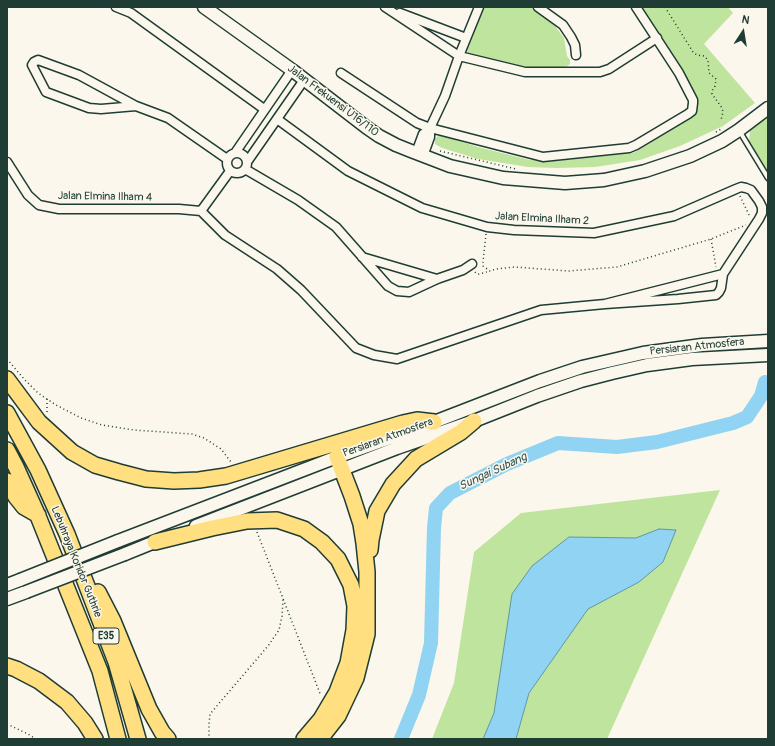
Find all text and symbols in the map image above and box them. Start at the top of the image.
north arrow [723,12,763,52]
text: N [741,13,751,27]
street label: Jalan Frekuensi U16/110 [285,62,381,140]
street label: Jalan Elmina Ilham 4 [58,190,152,204]
street label: Jalan Elmina Ilham 2 [495,210,589,228]
street label: Persiaran Atmosfera [649,335,745,359]
street label: Persiaran Atmosfera [341,416,435,460]
water label: Sungai Subang [457,450,529,494]
street label: Lebuhraya Koridor Guthrie [48,505,104,619]
road number: E35 [93,628,119,644]

